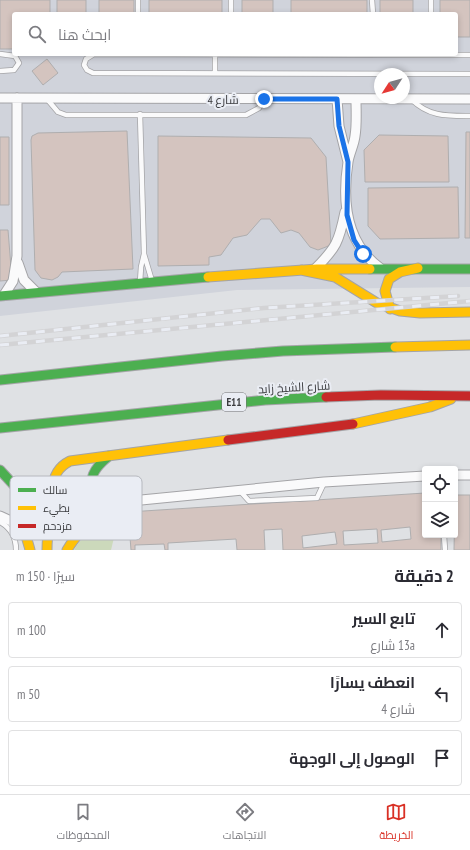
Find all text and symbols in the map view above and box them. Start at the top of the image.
search box [12,12,458,56]
icon: search [26,23,48,45]
text: ابحث هنا [58,25,111,44]
north arrow [374,68,410,104]
route end [255,90,273,108]
street label: شارع 4 [207,92,239,108]
route start [354,245,372,263]
street label: شارع الشيخ زايد [258,378,331,397]
road number: E11 [222,393,246,411]
map controls [422,466,458,538]
button: locate [422,466,458,502]
legend [10,476,142,540]
text: سالك [43,483,67,497]
text: بطيء [43,501,70,517]
button: layers [422,502,458,538]
text: مزدحم [43,519,72,534]
text: 2 دقيقة [394,565,454,587]
text: سيرًا · 150 m [16,568,75,585]
text: تابع السير [352,609,415,628]
icon: ahead [431,619,453,641]
text: 100 m [17,622,46,639]
text: 13a شارع [370,637,415,654]
text: انعطف يسارًا [330,673,415,692]
icon: left [431,683,453,705]
text: 50 m [17,686,40,703]
text: شارع 4 [381,701,415,718]
icon: arrive [431,747,453,769]
text: الوصول إلى الوجهة [289,749,415,768]
tab: المحفوظات [56,801,110,845]
tab: الاتجاهات [223,801,266,845]
tab: الخريطة [379,801,414,845]

